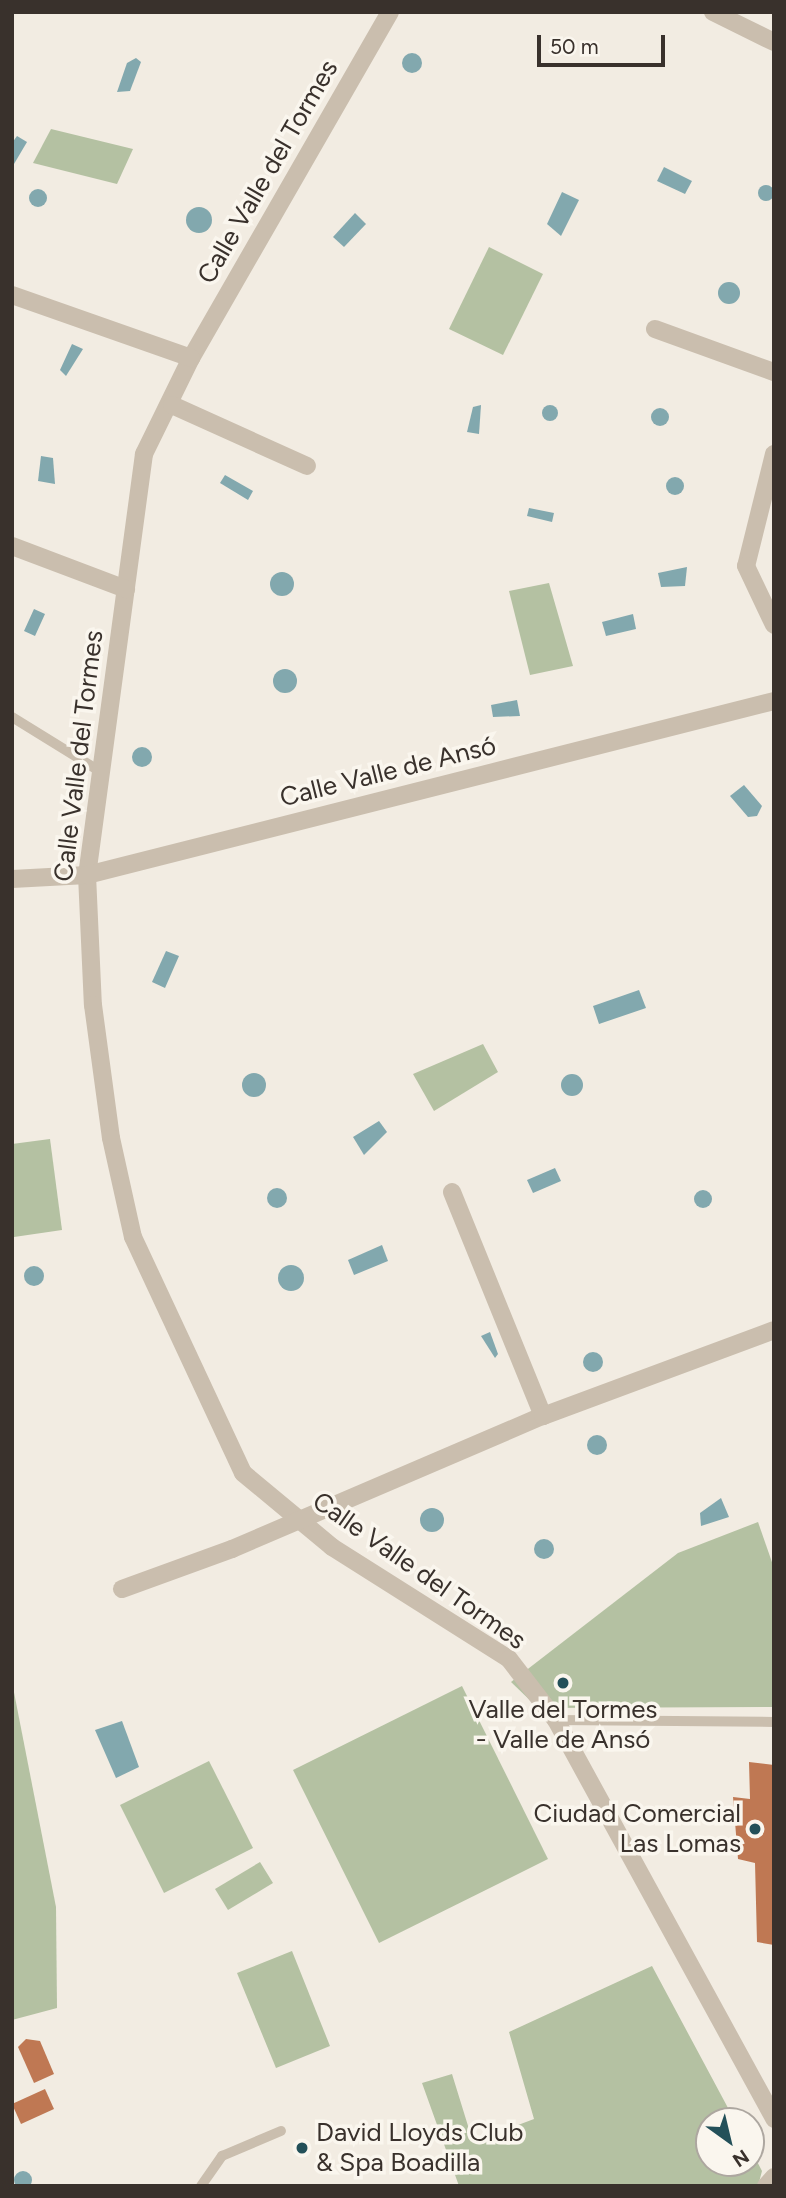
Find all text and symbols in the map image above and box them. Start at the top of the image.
scale bar [541,21,669,65]
text: 50 m [550,34,599,59]
street label: Calle Valle del Tormes [191,55,345,289]
street label: Calle Valle del Tormes [48,629,110,883]
street label: Calle Valle de Ansó [277,730,499,814]
street label: Calle Valle del Tormes [306,1486,532,1656]
marker: Valle del Tormes - Valle de Ansó [555,1675,571,1691]
place label: Valle del Tormes - Valle de Ansó [469,1694,657,1756]
place label: Ciudad Comercial Las Lomas [534,1798,741,1860]
marker: Ciudad Comercial Las Lomas [747,1821,763,1837]
north arrow [695,2107,765,2177]
place label: David Lloyds Club & Spa Boadilla [316,2117,523,2178]
marker: David Lloyds Club & Spa Boadilla [294,2140,310,2156]
text: N [728,2145,753,2172]

